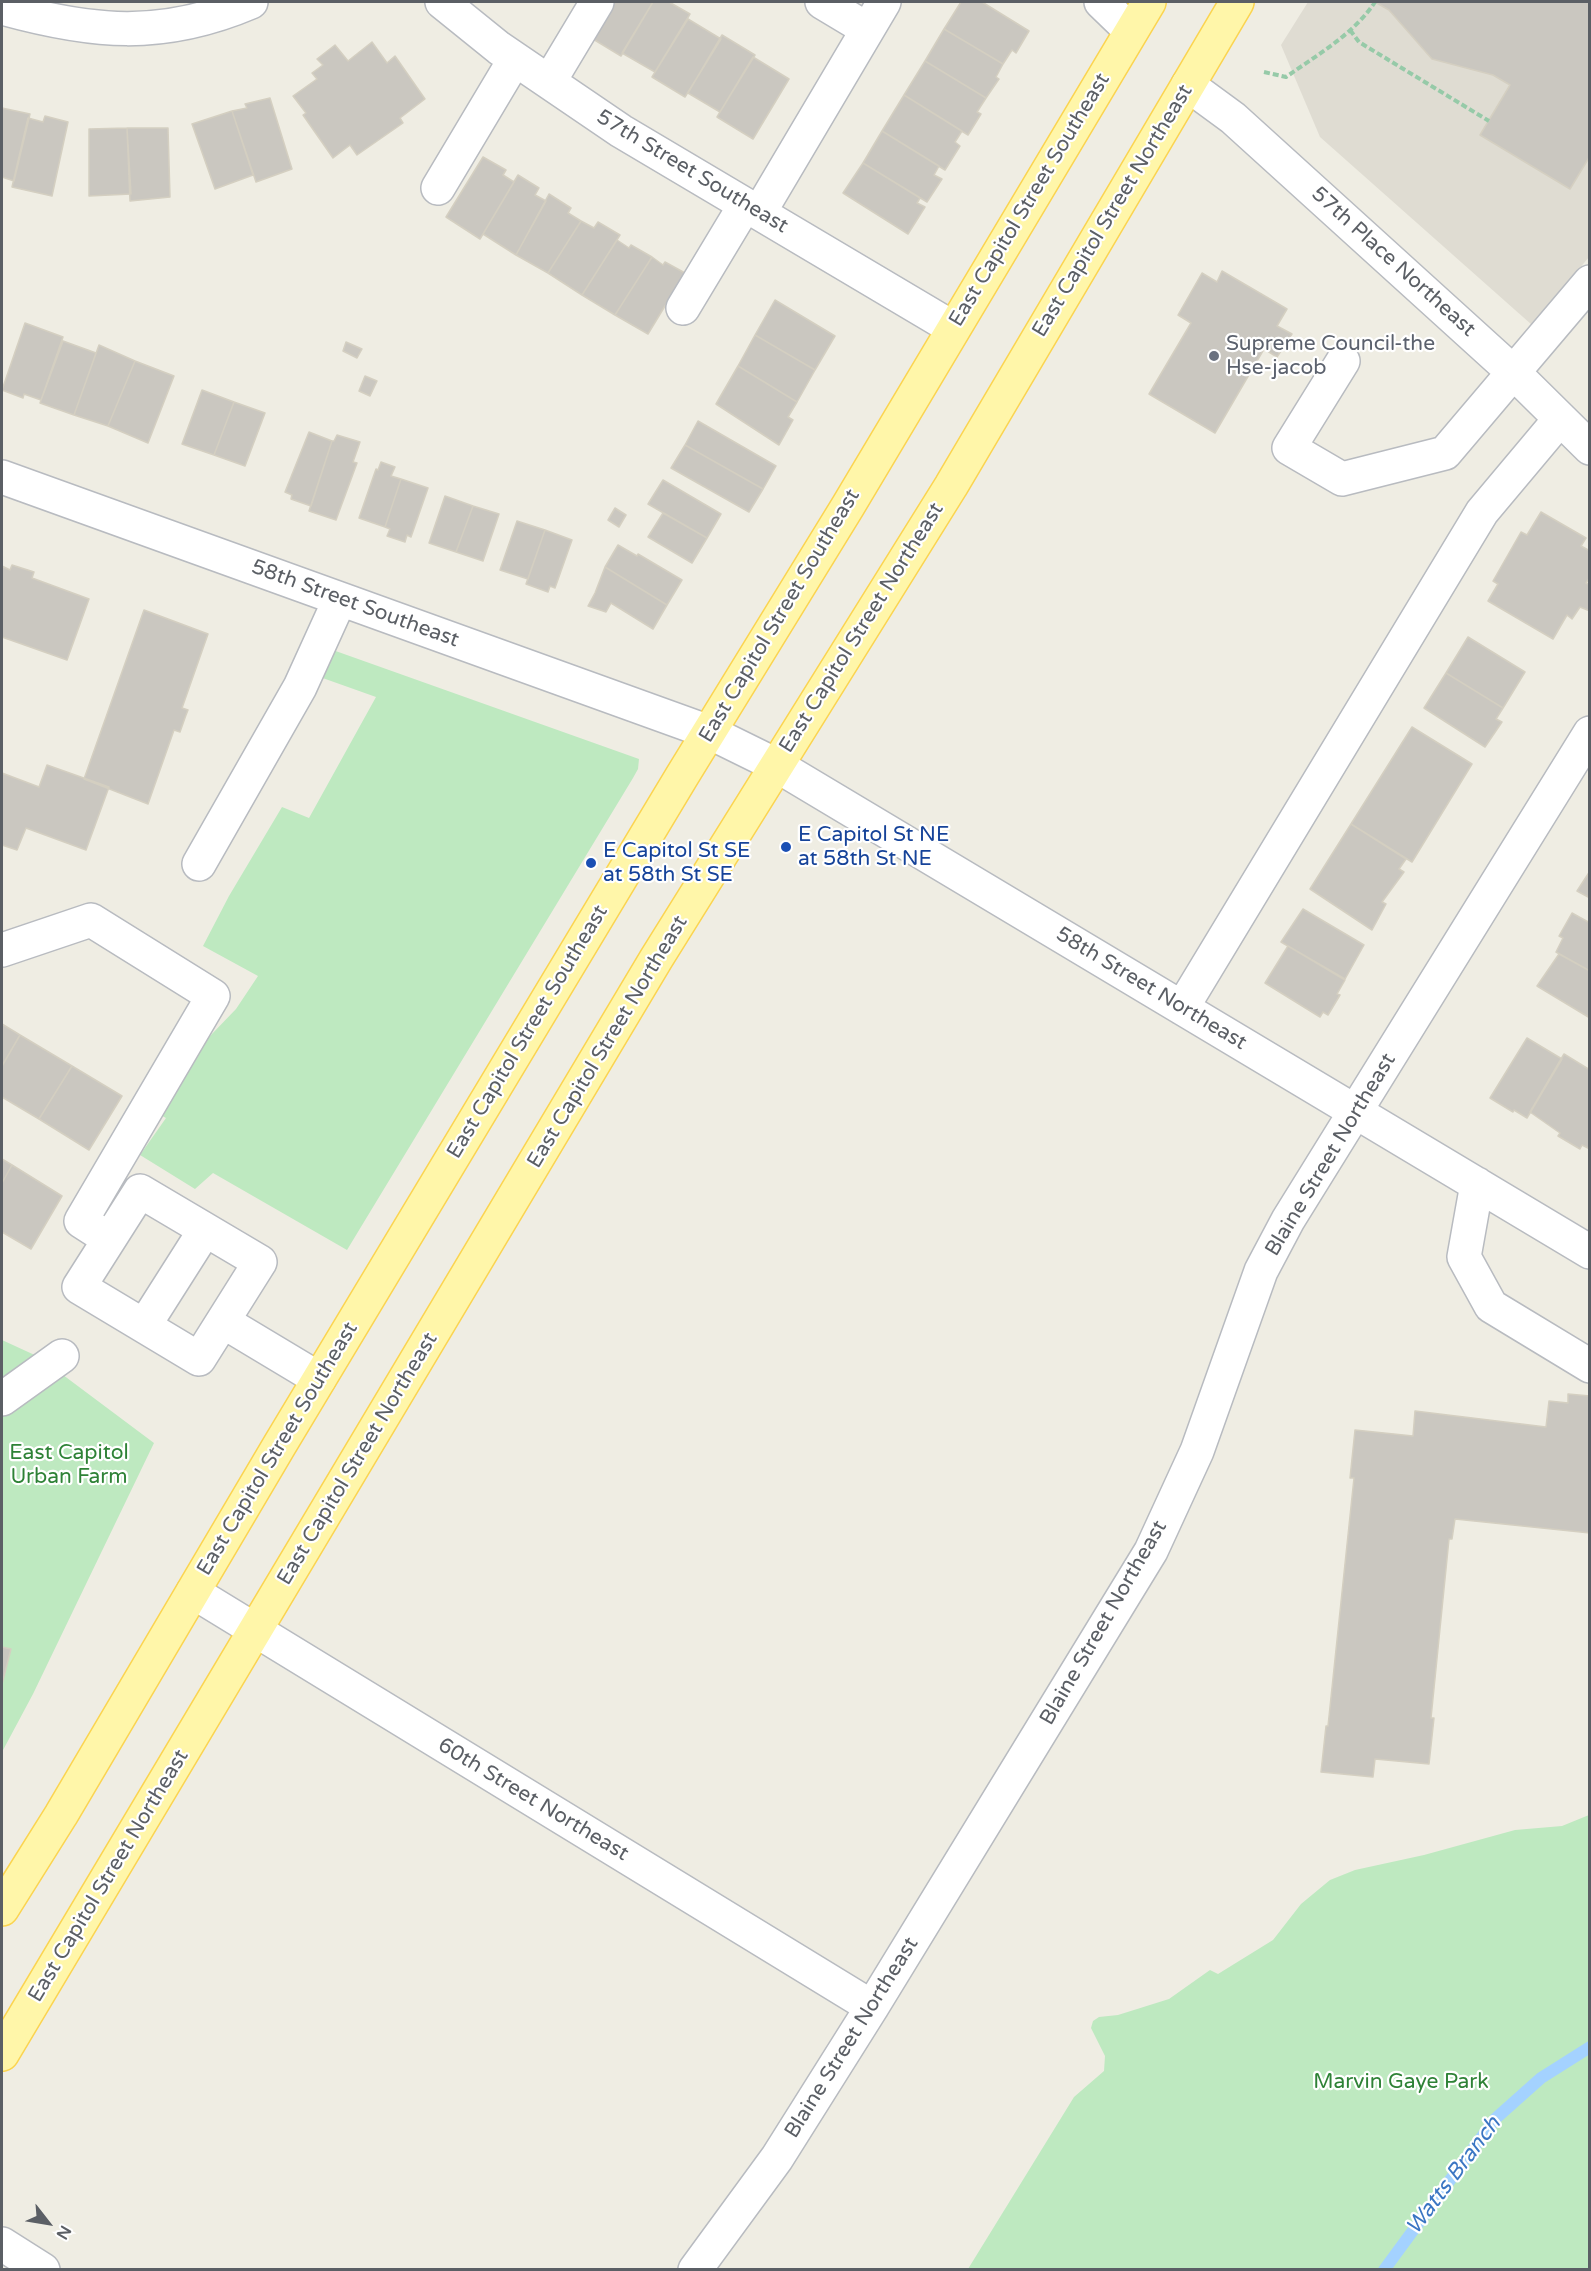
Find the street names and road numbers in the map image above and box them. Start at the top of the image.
street label: East Capitol Street Southeast [944,69,1116,331]
street label: East Capitol Street Northeast [1027,80,1199,342]
street label: 57th Street Southeast [592,105,792,239]
street label: 57th Place Northeast [1306,182,1480,342]
street label: East Capitol Street Southeast [694,485,866,747]
street label: East Capitol Street Northeast [774,498,950,758]
street label: 58th Street Southeast [248,555,462,653]
street label: East Capitol Street Southeast [442,901,614,1163]
street label: East Capitol Street Northeast [522,911,694,1173]
street label: 58th Street Northeast [1051,922,1251,1056]
street label: Blaine Street Northeast [1260,1049,1402,1261]
street label: East Capitol Street Southeast [192,1318,364,1580]
street label: East Capitol Street Northeast [272,1328,444,1590]
street label: Blaine Street Northeast [1035,1516,1173,1730]
street label: 60th Street Northeast [433,1733,633,1867]
street label: East Capitol Street Northeast [23,1745,195,2007]
street label: Blaine Street Northeast [780,1933,924,2143]

